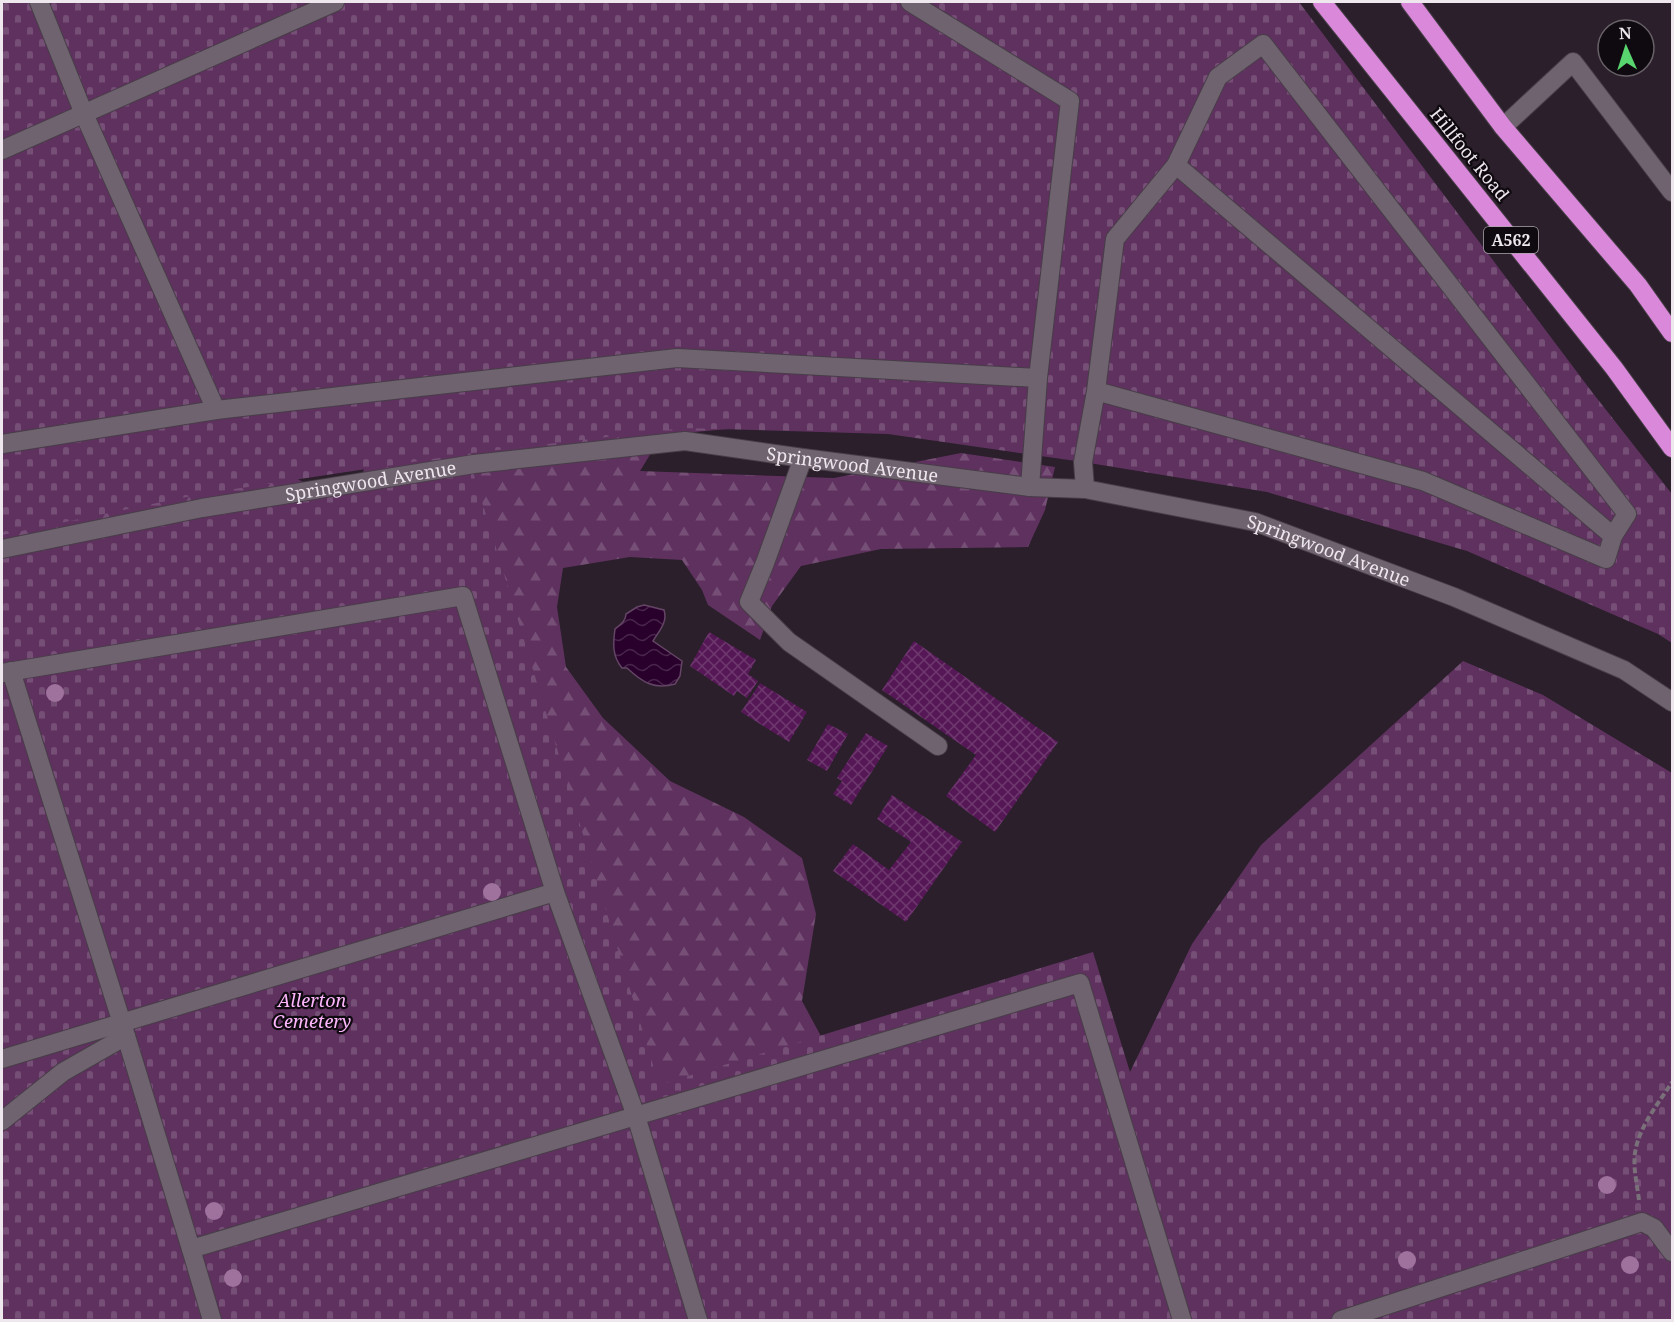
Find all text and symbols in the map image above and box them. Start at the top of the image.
north arrow [1596,18,1656,78]
text: N [1618,22,1632,44]
street label: Hillfoot Road [1425,103,1515,205]
road number: A562 [1484,227,1538,253]
street label: Springwood Avenue [765,441,940,487]
street label: Springwood Avenue [283,455,458,506]
street label: Springwood Avenue [1245,509,1414,591]
park label: Allerton Cemetery [273,988,351,1033]

